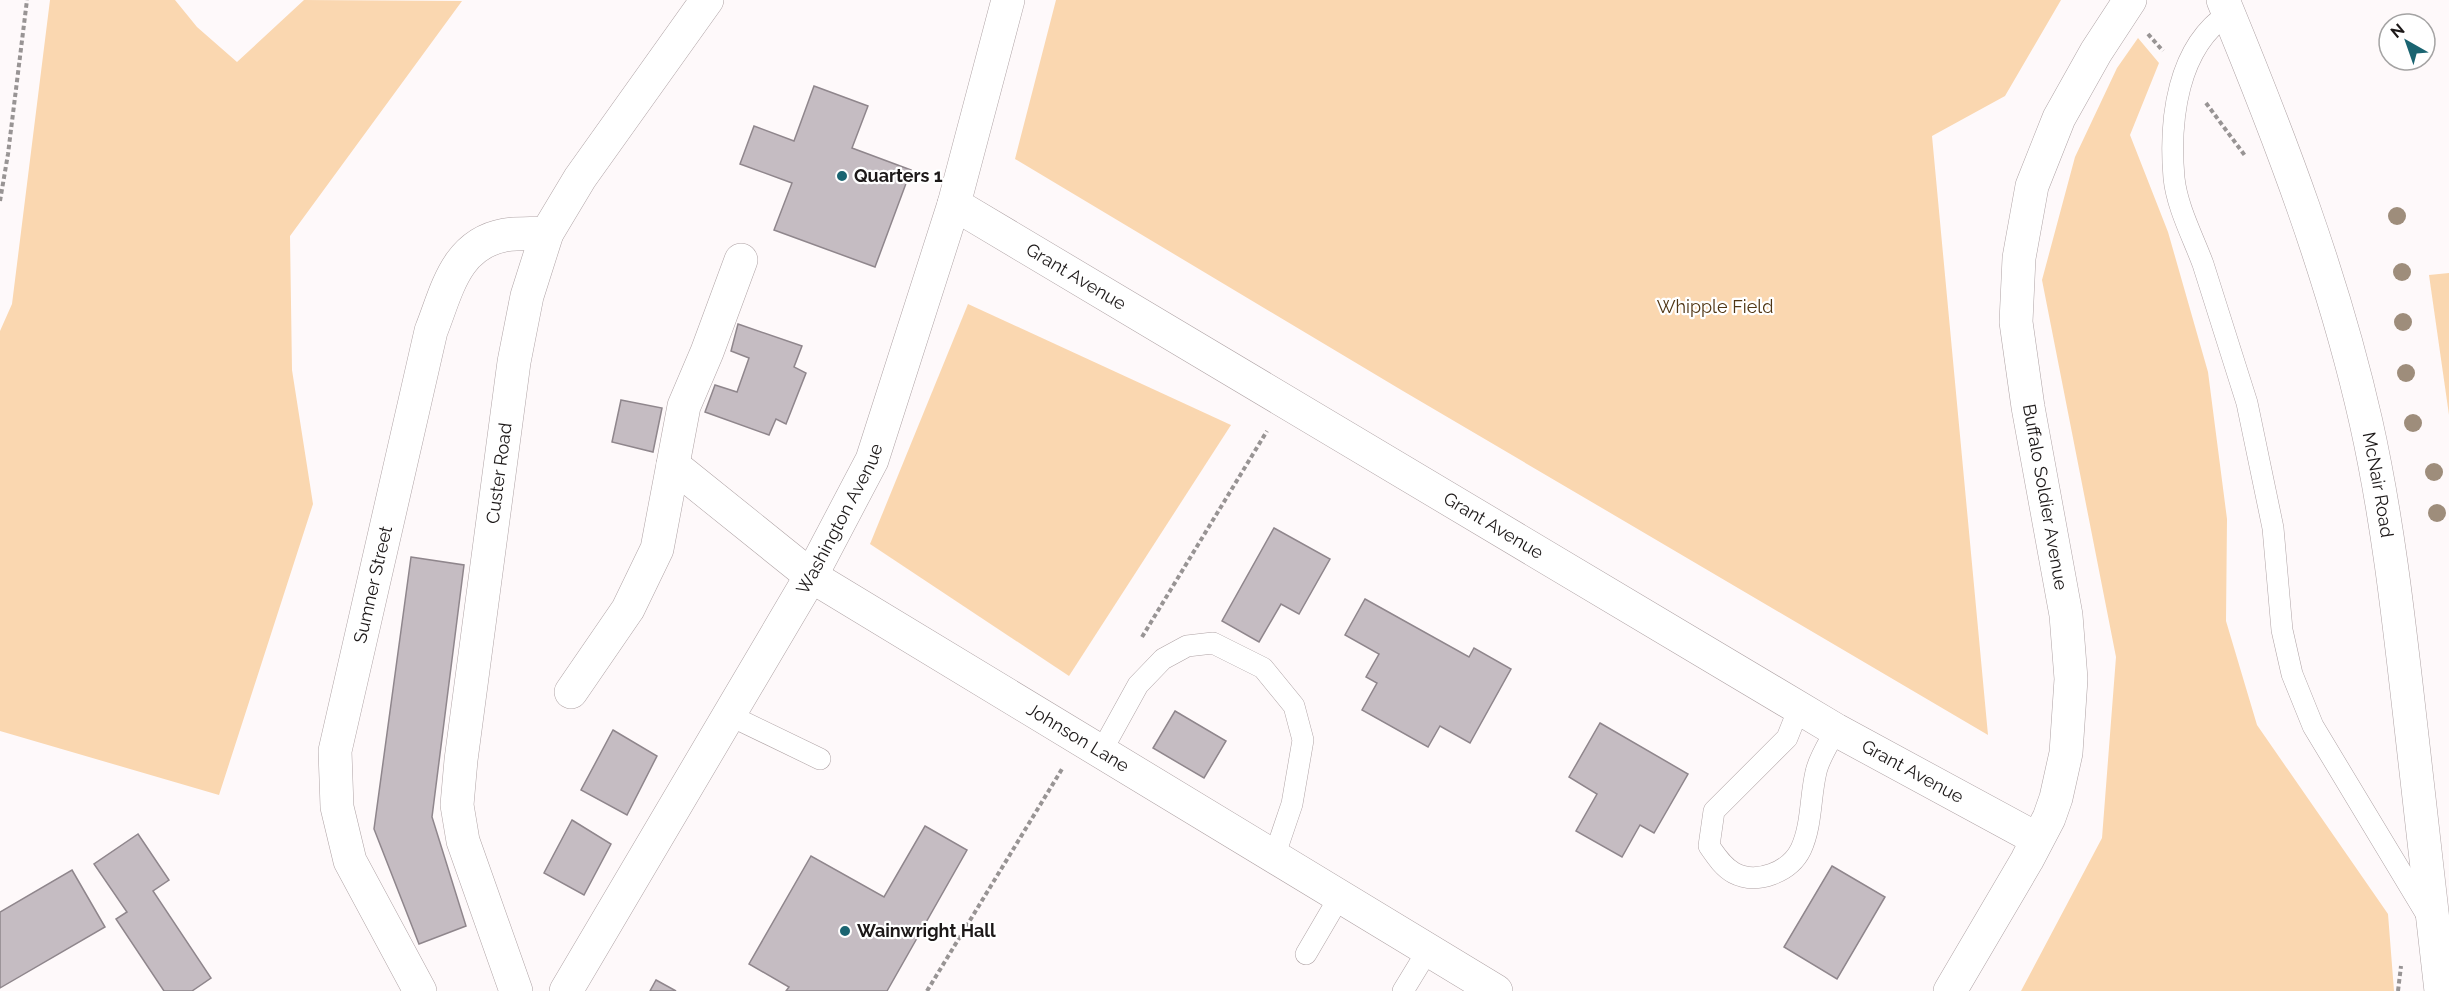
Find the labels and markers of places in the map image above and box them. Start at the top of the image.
place label: Quarters 1 [854,165,943,186]
marker: Quarters 1 [835,169,849,183]
place label: Wainwright Hall [857,920,996,941]
marker: Wainwright Hall [838,924,852,938]

